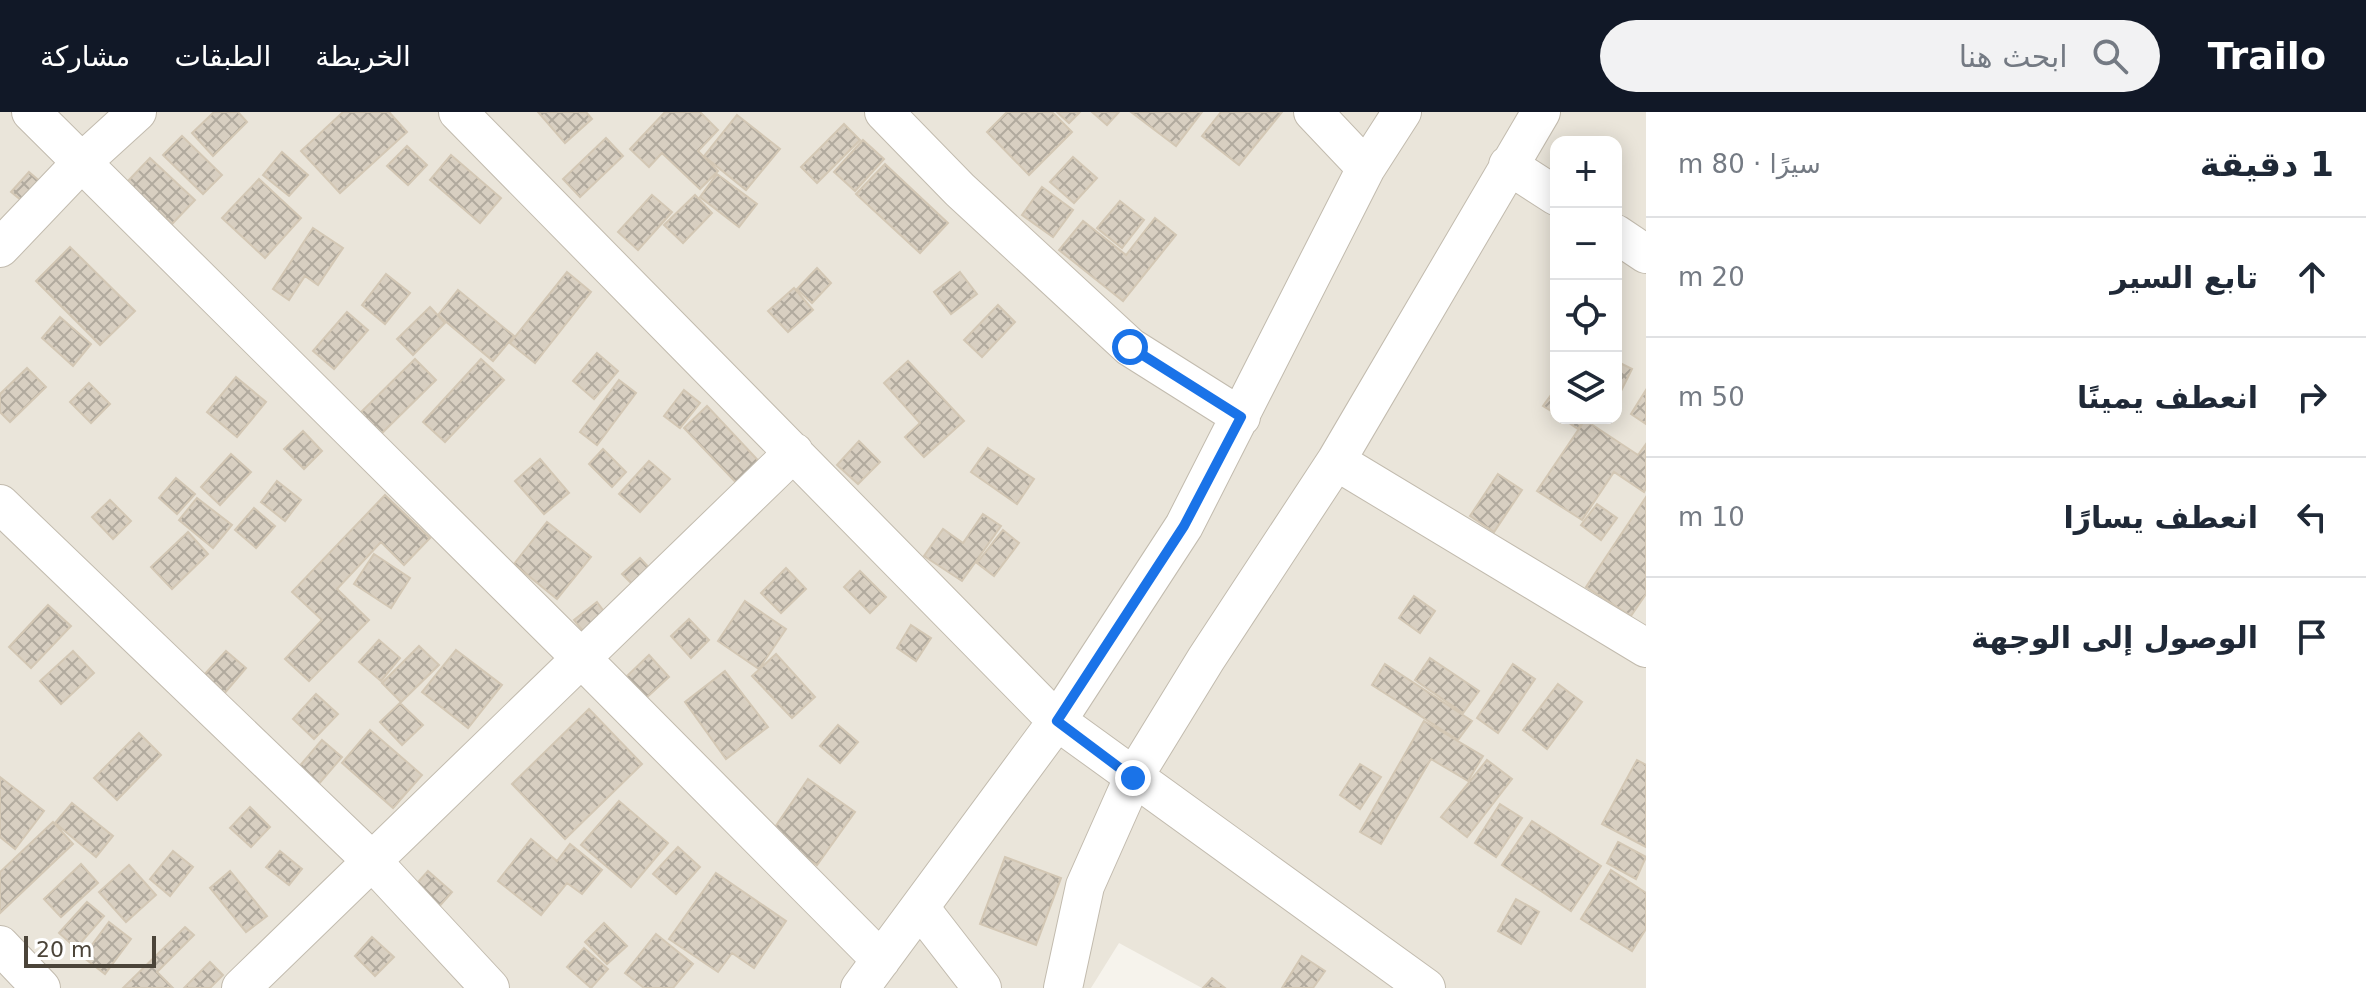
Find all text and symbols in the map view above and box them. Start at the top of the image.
search box [1600,20,2160,92]
icon: search [2088,34,2132,78]
text: Trailo [2208,34,2326,78]
text: ابحث هنا [1959,39,2068,74]
text: مشاركة [40,40,130,73]
text: الطبقات [174,40,271,73]
text: الخريطة [315,40,411,73]
map controls [1550,136,1622,424]
button: + [1550,136,1622,208]
text: 1 دقيقة [2200,144,2334,184]
text: سيرًا · 80 m [1678,149,1821,179]
button: − [1550,208,1622,280]
icon: ahead [2290,255,2334,299]
text: تابع السير [2110,260,2258,295]
text: 20 m [1678,262,1745,292]
button: locate [1550,280,1622,352]
route start [1112,329,1148,365]
button: layers [1550,352,1622,424]
icon: right [2290,375,2334,419]
text: انعطف يمينًا [2077,380,2258,415]
text: 50 m [1678,382,1745,412]
icon: left [2290,495,2334,539]
text: انعطف يسارًا [2064,500,2258,535]
text: 10 m [1678,502,1745,532]
icon: arrive [2290,615,2334,659]
text: الوصول إلى الوجهة [1971,620,2258,655]
route end [1115,760,1151,796]
scale bar [24,932,156,968]
text: 20 m [36,937,92,962]

